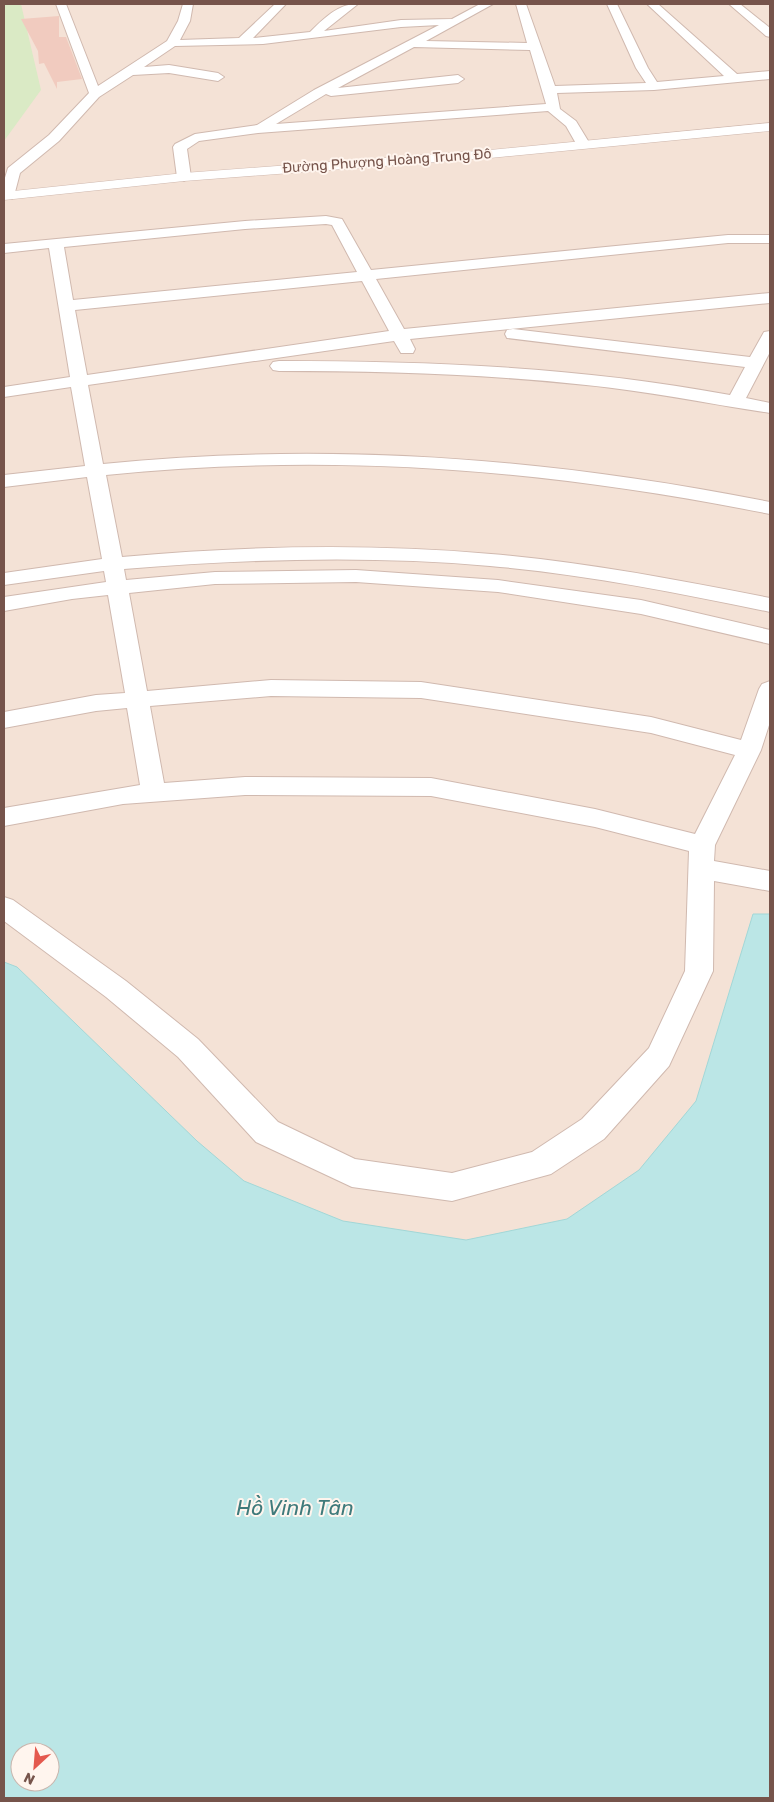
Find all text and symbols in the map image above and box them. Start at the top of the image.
street label: Đường Phượng Hoàng Trung Đô [282,145,492,177]
water label: Hồ Vinh Tân [236,1495,354,1520]
north arrow [10,1742,60,1792]
text: N [21,1768,38,1788]

